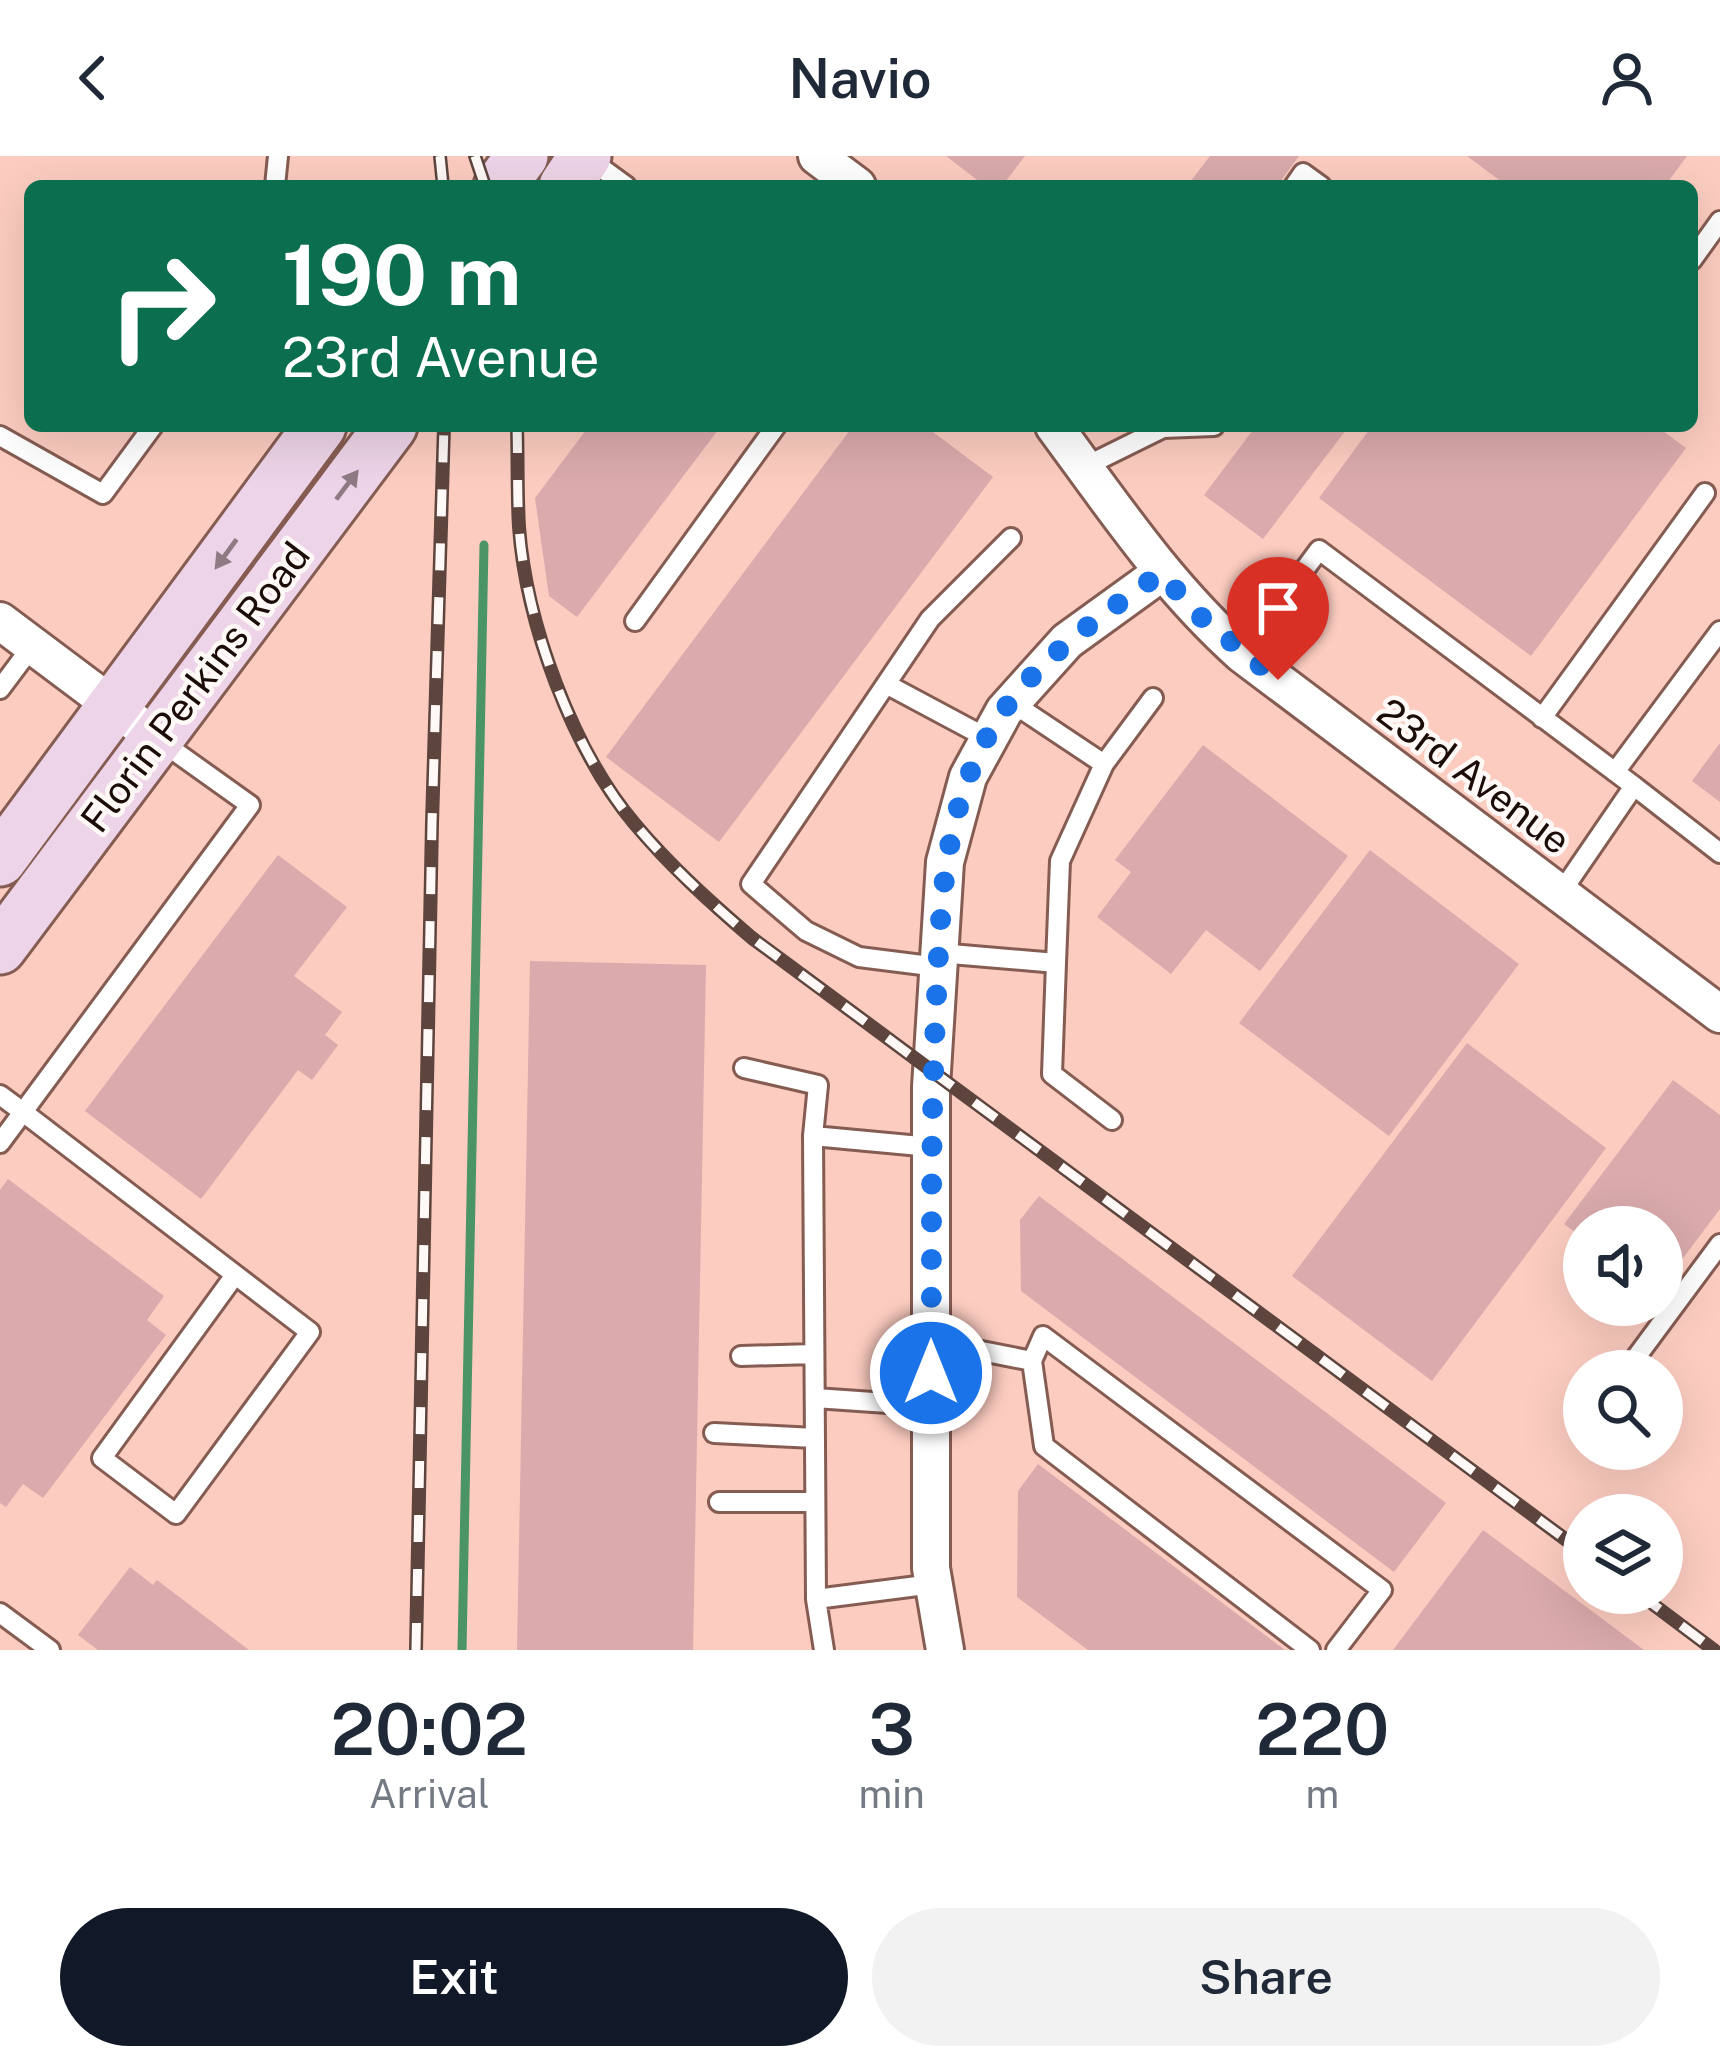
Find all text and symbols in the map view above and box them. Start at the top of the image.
icon: back [60,45,126,111]
icon: person [1594,45,1660,111]
text: Navio [788,47,932,110]
text: 190 m [282,225,521,324]
icon: right [84,228,240,384]
text: 23rd Avenue [282,326,600,389]
one-way arrow [335,469,359,501]
street label: Florin Perkins Road [71,533,319,841]
one-way arrow [215,538,238,570]
pin [1227,557,1329,680]
icon: arrive [1245,575,1311,641]
street label: 23rd Avenue [1369,689,1579,863]
map controls [1563,1206,1683,1614]
button: sound [1563,1206,1683,1326]
position arrow [868,1310,994,1436]
button: search [1563,1350,1683,1470]
button: layers [1563,1494,1683,1614]
text: 20:02 [331,1687,528,1771]
text: 3 [868,1687,915,1771]
text: 220 [1255,1687,1389,1771]
text: Arrival [369,1771,489,1817]
text: min [859,1771,925,1817]
text: m [1305,1771,1339,1817]
button: Exit [60,1908,848,2046]
button: Share [872,1908,1660,2046]

